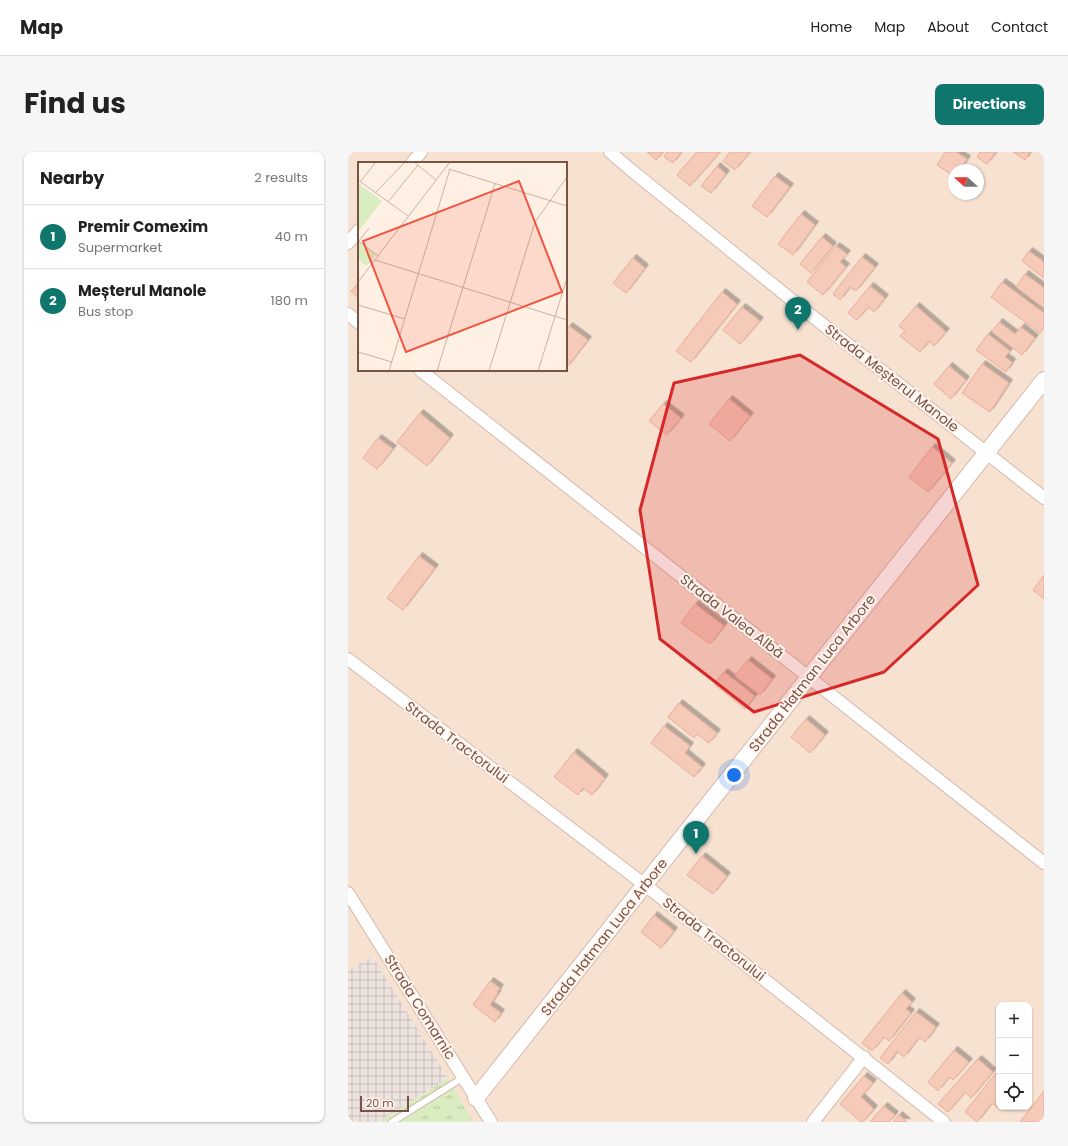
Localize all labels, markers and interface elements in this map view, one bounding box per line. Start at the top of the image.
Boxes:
text: Map [20,14,63,41]
text: Home [810,17,852,37]
text: Map [874,17,905,37]
text: About [927,17,969,37]
text: Contact [991,17,1048,37]
text: Find us [24,84,126,123]
button: Directions [935,84,1044,125]
inset map [358,162,567,371]
north arrow [948,164,984,200]
text: Nearby [40,166,104,190]
text: 2 results [254,168,308,187]
text: Premir Comexim [78,216,208,237]
text: 1 [51,227,55,246]
text: 40 m [275,227,308,246]
text: Supermarket [78,238,162,257]
text: Meșterul Manole [78,280,206,301]
text: 2 [49,291,57,310]
text: 180 m [271,291,308,310]
pin: 2 [785,297,811,330]
text: Bus stop [78,302,133,321]
street label: Strada Meșterul Manole [821,319,964,437]
street label: Strada Valea Albă [676,569,788,663]
street label: Strada Hatman Luca Arbore [744,590,880,756]
street label: Strada Tractorului [401,696,513,788]
your location [724,765,744,785]
pin: 1 [683,821,709,854]
street label: Strada Hatman Luca Arbore [536,854,672,1020]
street label: Strada Tractorului [658,892,770,986]
street label: Strada Comarnic [380,951,460,1063]
map controls [996,1002,1032,1110]
button: + [996,1002,1032,1038]
button: − [996,1038,1032,1074]
button: locate [996,1074,1032,1110]
scale bar [360,1094,409,1113]
text: 20 m [366,1095,394,1111]

